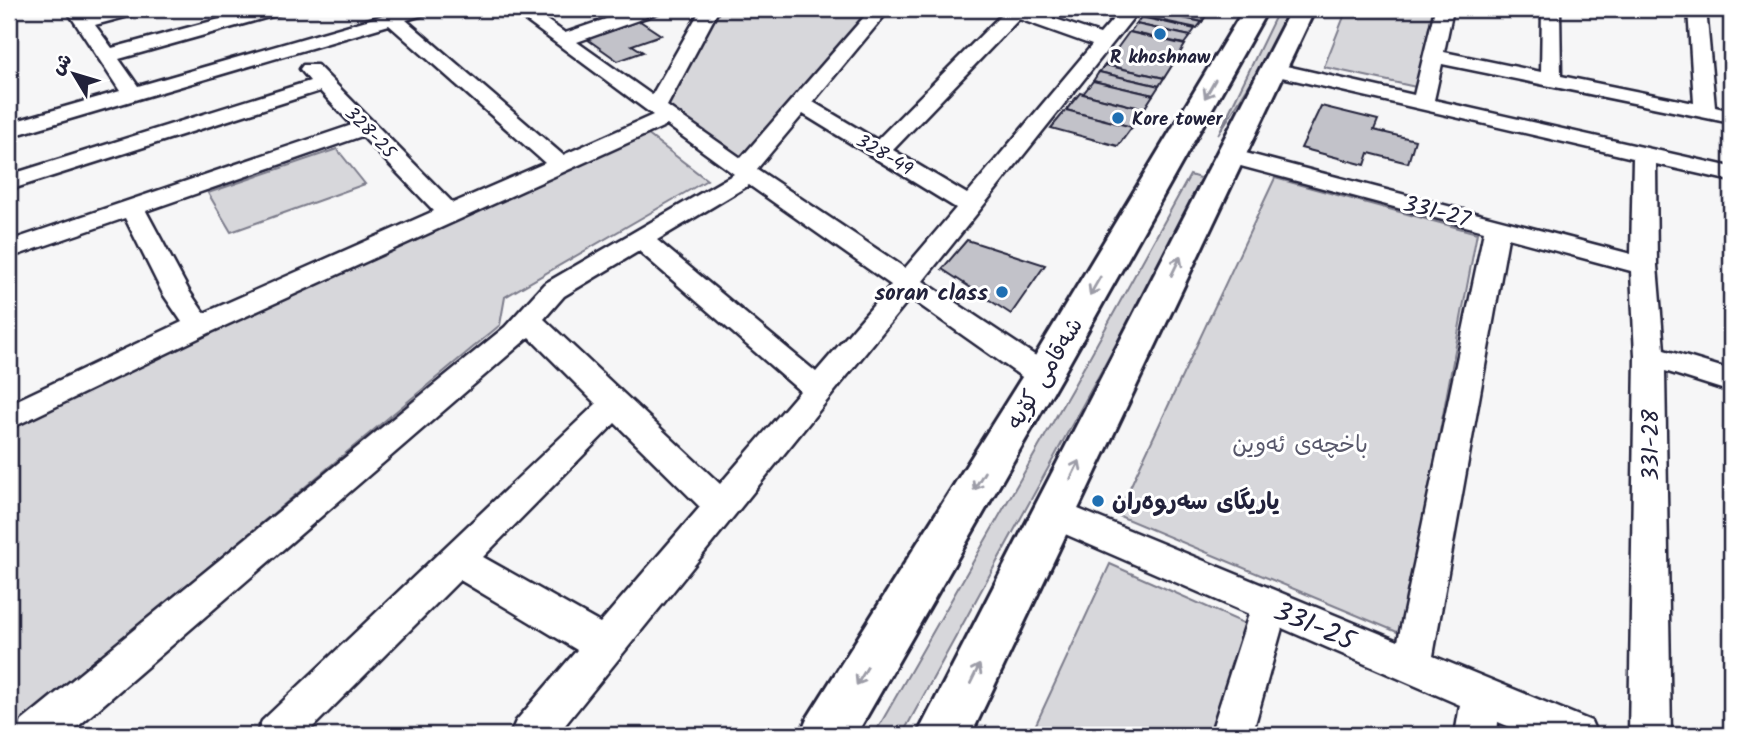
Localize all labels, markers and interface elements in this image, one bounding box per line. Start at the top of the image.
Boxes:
marker: R khoshnaw [1152,26,1168,42]
north arrow [38,38,108,108]
place label: R khoshnaw [1110,43,1211,73]
text: ش [44,47,80,82]
one-way arrow [1202,79,1216,99]
street label: 328-25 [337,100,404,168]
place label: Kore tower [1132,105,1224,135]
marker: Kore tower [1110,110,1126,126]
street label: 328-49 [850,127,918,184]
street label: 331-27 [1399,187,1475,239]
one-way arrow [1169,256,1183,277]
one-way arrow [1088,275,1102,295]
place label: soran class [875,276,988,312]
marker: soran class [994,284,1010,300]
street label: شەقامی کۆیە [998,311,1093,437]
street label: 331-28 [1634,409,1670,481]
park label: باخچەی ئەوین [1232,428,1368,464]
one-way arrow [1069,460,1083,481]
one-way arrow [972,471,986,491]
place label: یاریگای سەروەران [1112,485,1280,521]
marker: یاریگای سەروەران [1090,493,1106,509]
street label: 331-25 [1266,590,1364,665]
one-way arrow [968,664,982,685]
one-way arrow [855,666,869,686]

